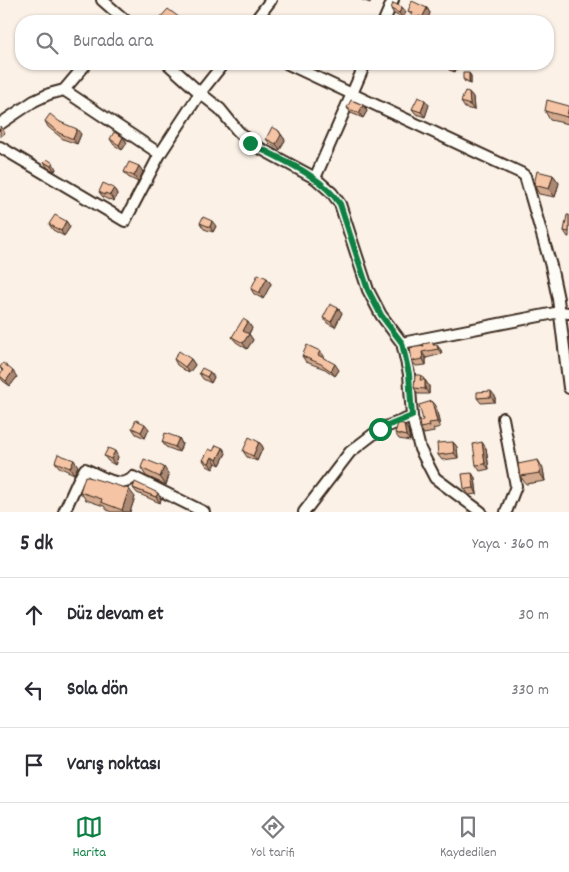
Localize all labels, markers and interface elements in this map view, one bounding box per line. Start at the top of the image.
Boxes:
search box [15,15,554,70]
icon: search [33,29,61,57]
text: Burada ara [73,29,153,56]
route end [239,132,262,155]
route start [369,418,392,441]
text: 5 dk [20,530,53,560]
text: Yaya · 360 m [472,533,549,556]
icon: ahead [20,601,48,629]
text: Düz devam et [67,602,163,629]
text: 30 m [519,604,549,627]
icon: left [20,676,48,704]
text: Sola dön [67,677,128,704]
text: 330 m [511,679,549,702]
icon: arrive [20,751,48,779]
text: Varış noktası [67,752,161,779]
tab: Harita [73,813,106,863]
tab: Yol tarifi [251,813,295,863]
tab: Kaydedilen [440,813,496,863]

